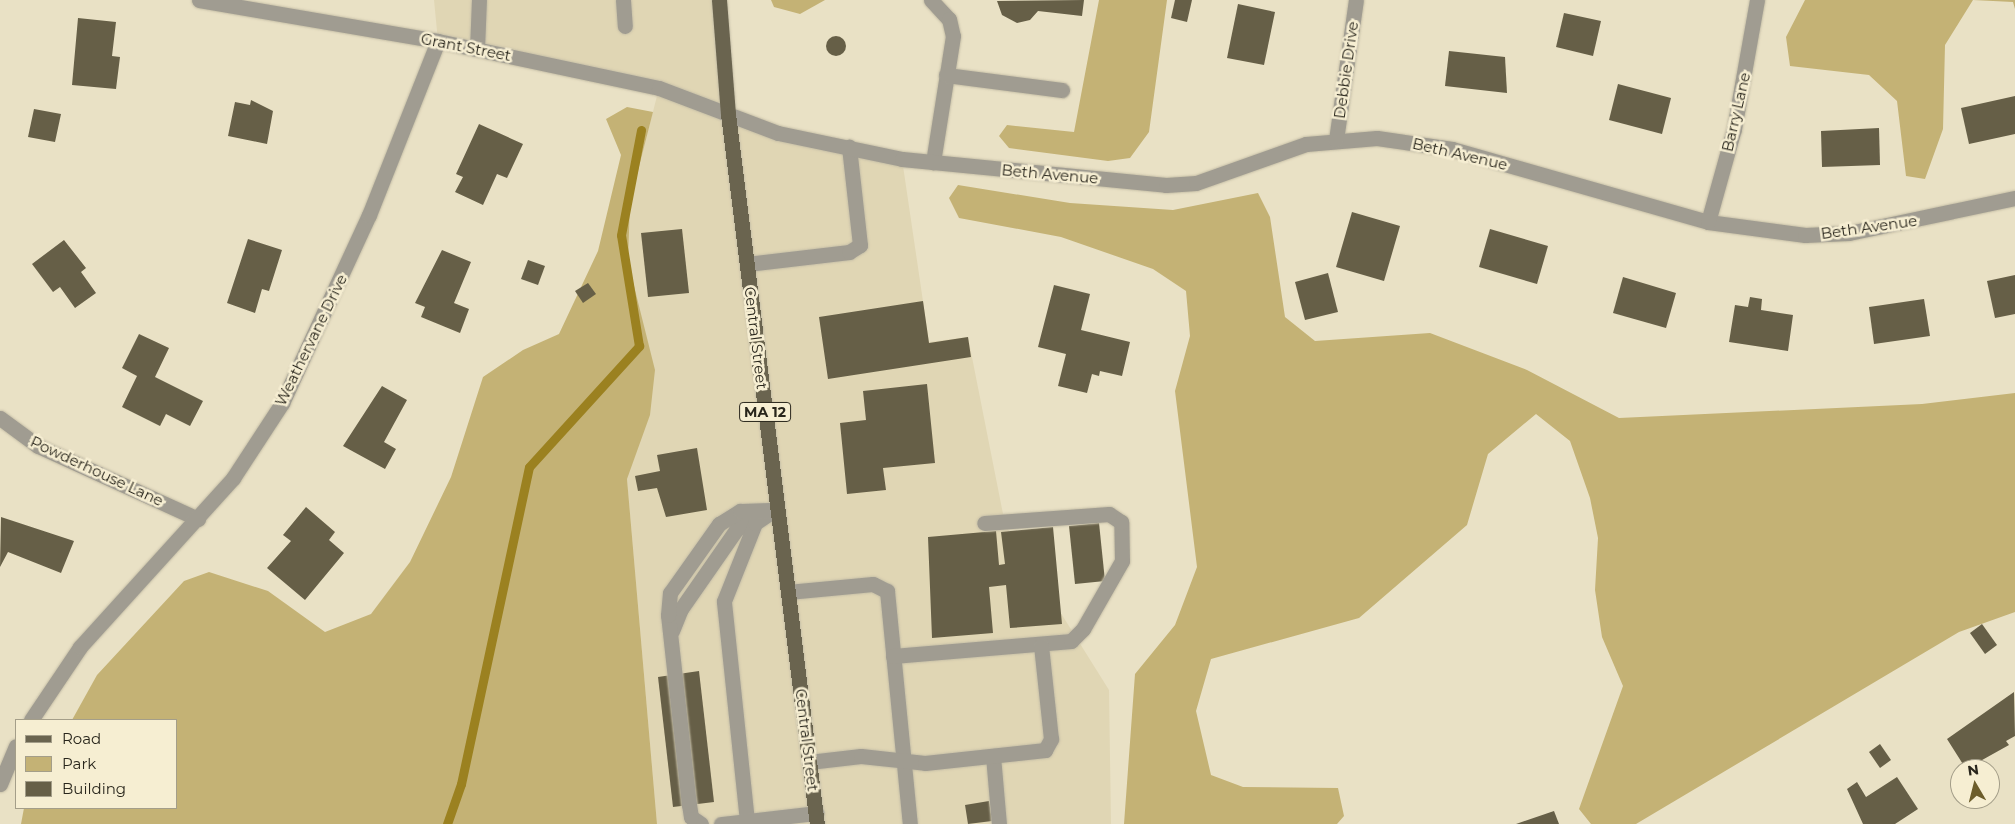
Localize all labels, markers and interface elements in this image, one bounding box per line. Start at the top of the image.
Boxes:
street label: Debbie Drive [1330,20,1362,120]
street label: Grant Street [419,29,513,65]
street label: Barry Lane [1718,71,1754,153]
street label: Beth Avenue [1411,134,1509,174]
street label: Beth Avenue [1001,161,1099,187]
street label: Beth Avenue [1820,211,1918,243]
street label: Weathervane Drive [271,271,351,409]
street label: Central Street [741,286,771,390]
road number: MA 12 [739,401,791,424]
street label: Powderhouse Lane [28,432,166,510]
street label: Central Street [792,688,822,792]
legend [15,719,178,809]
text: Road [62,729,101,748]
text: Park [62,754,96,773]
north arrow [1950,759,2000,809]
text: N [1966,760,1980,780]
text: Building [62,779,126,798]

